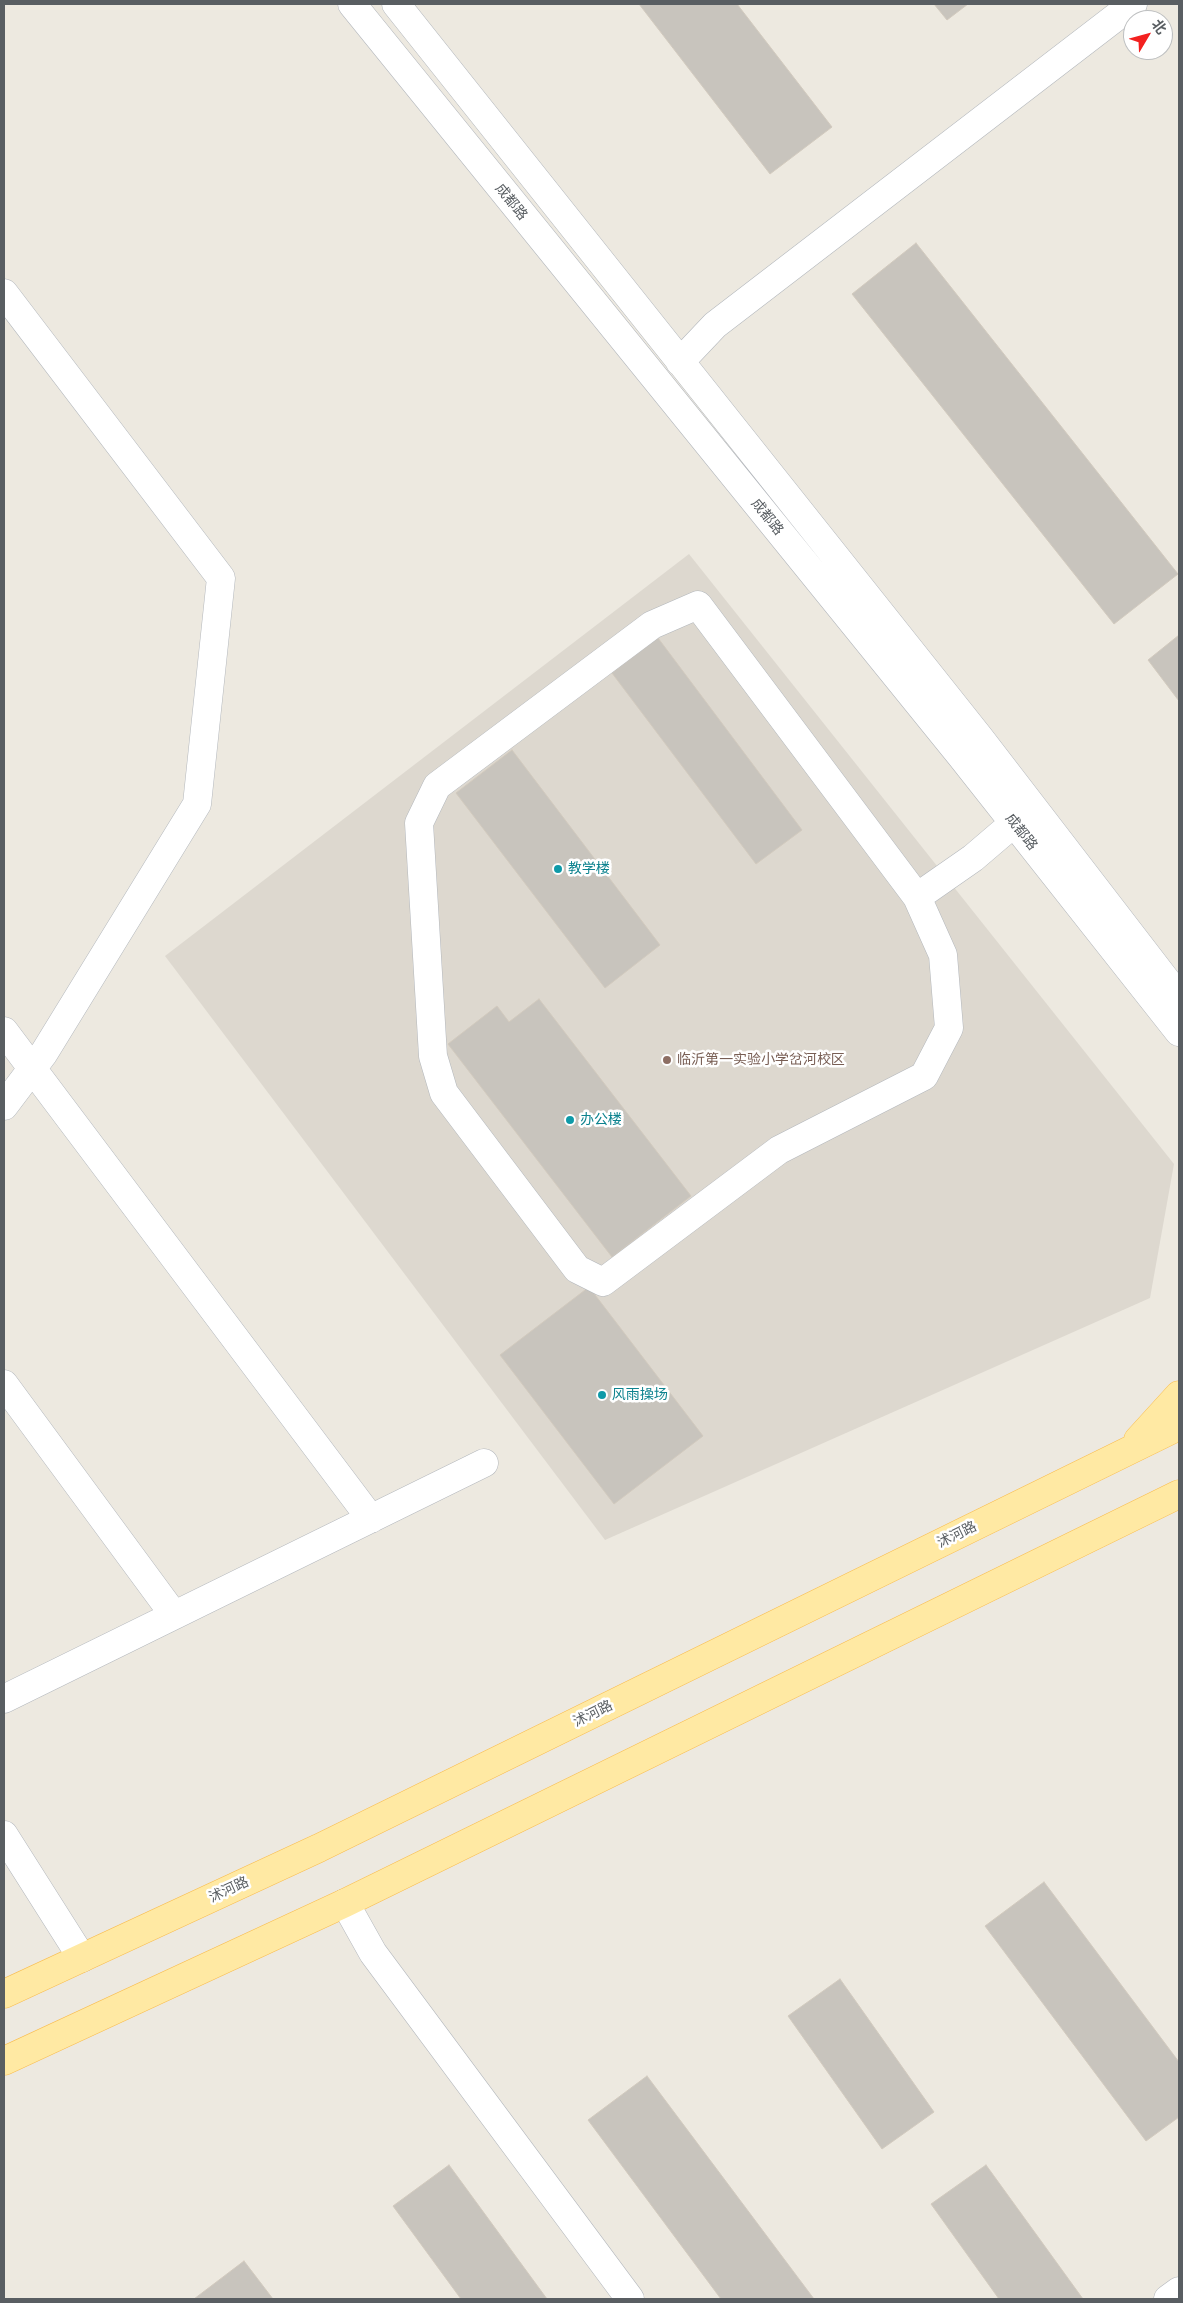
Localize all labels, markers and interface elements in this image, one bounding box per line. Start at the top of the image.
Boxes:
north arrow [1123,10,1173,60]
text: 北 [1148,16,1171,38]
street label: 成都路 [491,180,531,224]
street label: 成都路 [747,495,787,539]
street label: 成都路 [1001,810,1041,854]
place label: 教学楼 [568,861,610,877]
marker: 教学楼 [552,863,564,875]
place label: 临沂第一实验小学岔河校区 [677,1052,845,1068]
marker: 临沂第一实验小学岔河校区 [661,1054,673,1066]
place label: 办公楼 [580,1112,622,1128]
marker: 办公楼 [564,1114,576,1126]
place label: 风雨操场 [612,1387,668,1403]
marker: 风雨操场 [596,1389,608,1401]
street label: 沭河路 [934,1518,980,1552]
street label: 沭河路 [570,1697,616,1731]
street label: 沭河路 [206,1874,252,1906]

